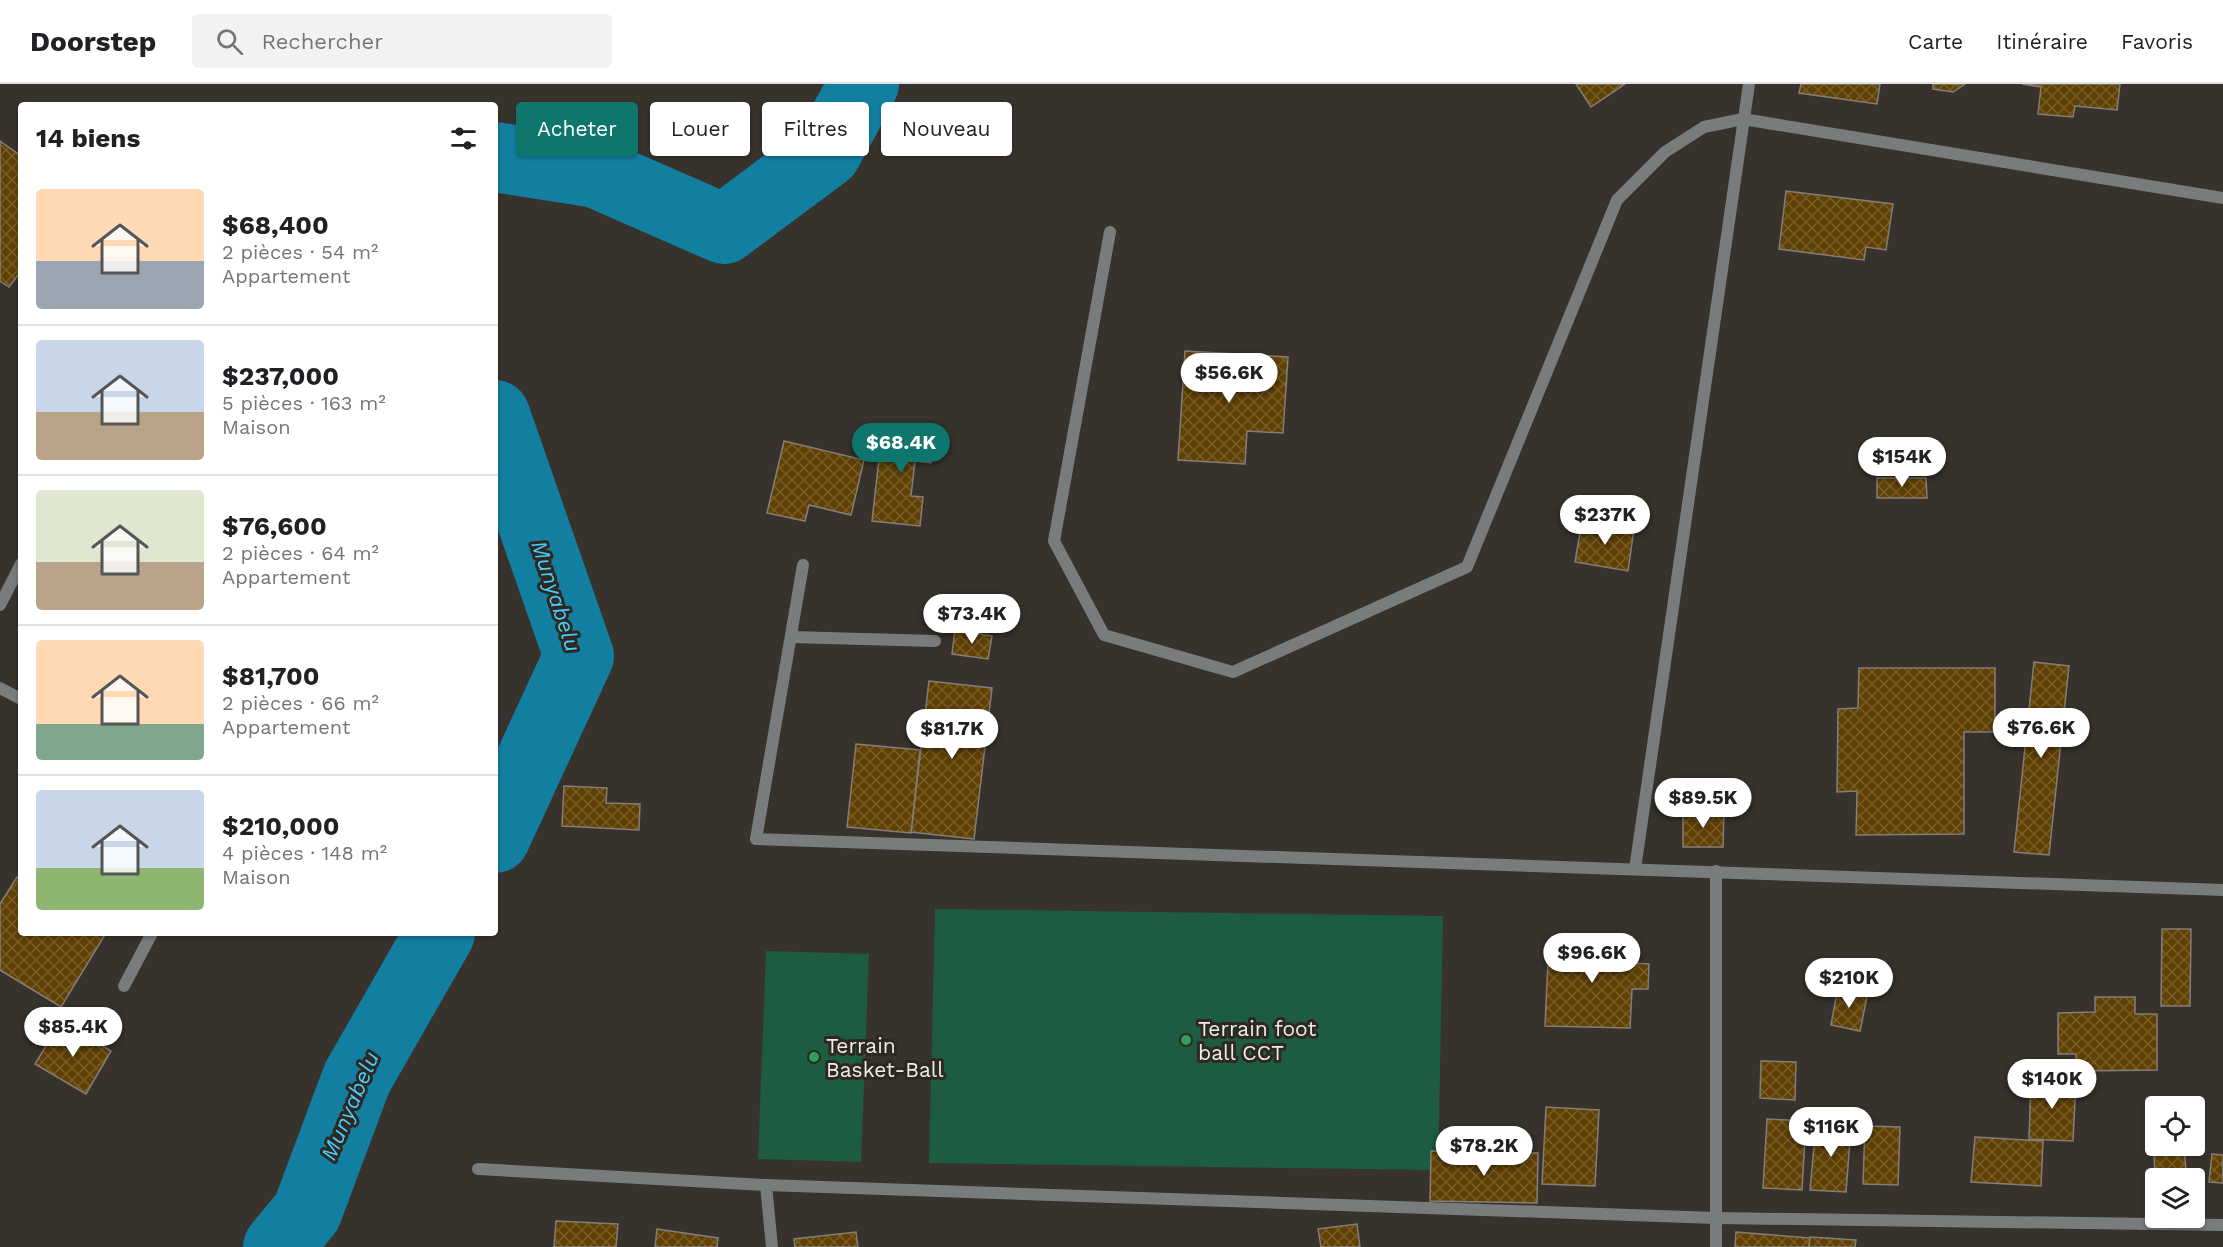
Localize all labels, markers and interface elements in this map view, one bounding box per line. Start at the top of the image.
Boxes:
search box [192,14,612,68]
text: Doorstep [30,25,156,58]
icon: search [213,25,246,58]
text: Rechercher [261,29,383,54]
text: Carte [1908,29,1963,54]
text: Itinéraire [1996,29,2088,54]
text: Favoris [2121,29,2193,54]
chip: Acheter [516,102,638,156]
chip: Louer [650,102,750,156]
chip: Filtres [762,102,869,156]
chip: Nouveau [881,102,1012,156]
icon: filters [447,122,480,155]
text: 14 biens [36,123,140,153]
text: $68,400 [222,210,329,240]
icon: home [84,213,156,285]
text: 2 pièces · 54 m² [222,240,378,264]
text: Appartement [222,264,350,288]
pin: $56.6K [1180,353,1278,404]
text: $56.6K [1195,360,1263,384]
text: $237,000 [222,361,339,391]
icon: home [84,364,156,436]
text: 5 pièces · 163 m² [222,391,386,415]
text: Maison [222,415,291,439]
pin: $68.4K [852,423,950,474]
text: $68.4K [866,430,936,454]
pin: $154K [1860,437,1944,488]
text: $154K [1872,444,1932,468]
pin: $237K [1563,495,1647,546]
text: $237K [1574,502,1636,526]
text: $76,600 [222,511,327,541]
icon: home [84,514,156,586]
water label: Munyabelu [526,537,586,655]
text: 2 pièces · 64 m² [222,541,379,565]
text: Appartement [222,565,350,589]
pin: $73.4K [923,594,1021,645]
text: $73.4K [937,601,1007,625]
text: $81,700 [222,661,319,691]
icon: home [84,664,156,736]
text: 2 pièces · 66 m² [222,691,379,715]
pin: $76.6K [1992,708,2090,759]
pin: $81.7K [903,709,1001,760]
text: Appartement [222,715,350,739]
text: $76.6K [2007,715,2075,739]
text: $81.7K [920,716,984,740]
pin: $89.5K [1654,778,1752,829]
text: $89.5K [1669,785,1737,809]
text: $210,000 [222,811,339,841]
icon: home [84,814,156,886]
text: 4 pièces · 148 m² [222,841,387,865]
text: Maison [222,865,291,889]
pin: $96.6K [1543,933,1641,984]
text: $96.6K [1557,940,1627,964]
pin: $210K [1807,958,1891,1009]
text: $210K [1819,965,1879,989]
pin: $85.4K [24,1007,122,1058]
text: $85.4K [38,1014,108,1038]
place label: Terrain foot ball CCT [1198,1016,1317,1065]
place label: Terrain Basket-Ball [826,1033,944,1082]
marker: Terrain foot ball CCT [1179,1033,1193,1047]
water label: Munyabelu [316,1048,384,1164]
marker: Terrain Basket-Ball [807,1050,821,1064]
pin: $140K [2010,1059,2094,1110]
text: $140K [2021,1066,2083,1090]
map controls [2145,1096,2205,1228]
button: locate [2145,1096,2205,1156]
pin: $116K [1789,1107,1873,1158]
text: $116K [1803,1114,1859,1138]
pin: $78.2K [1435,1126,1533,1177]
text: $78.2K [1450,1133,1518,1157]
button: layers [2145,1168,2205,1228]

